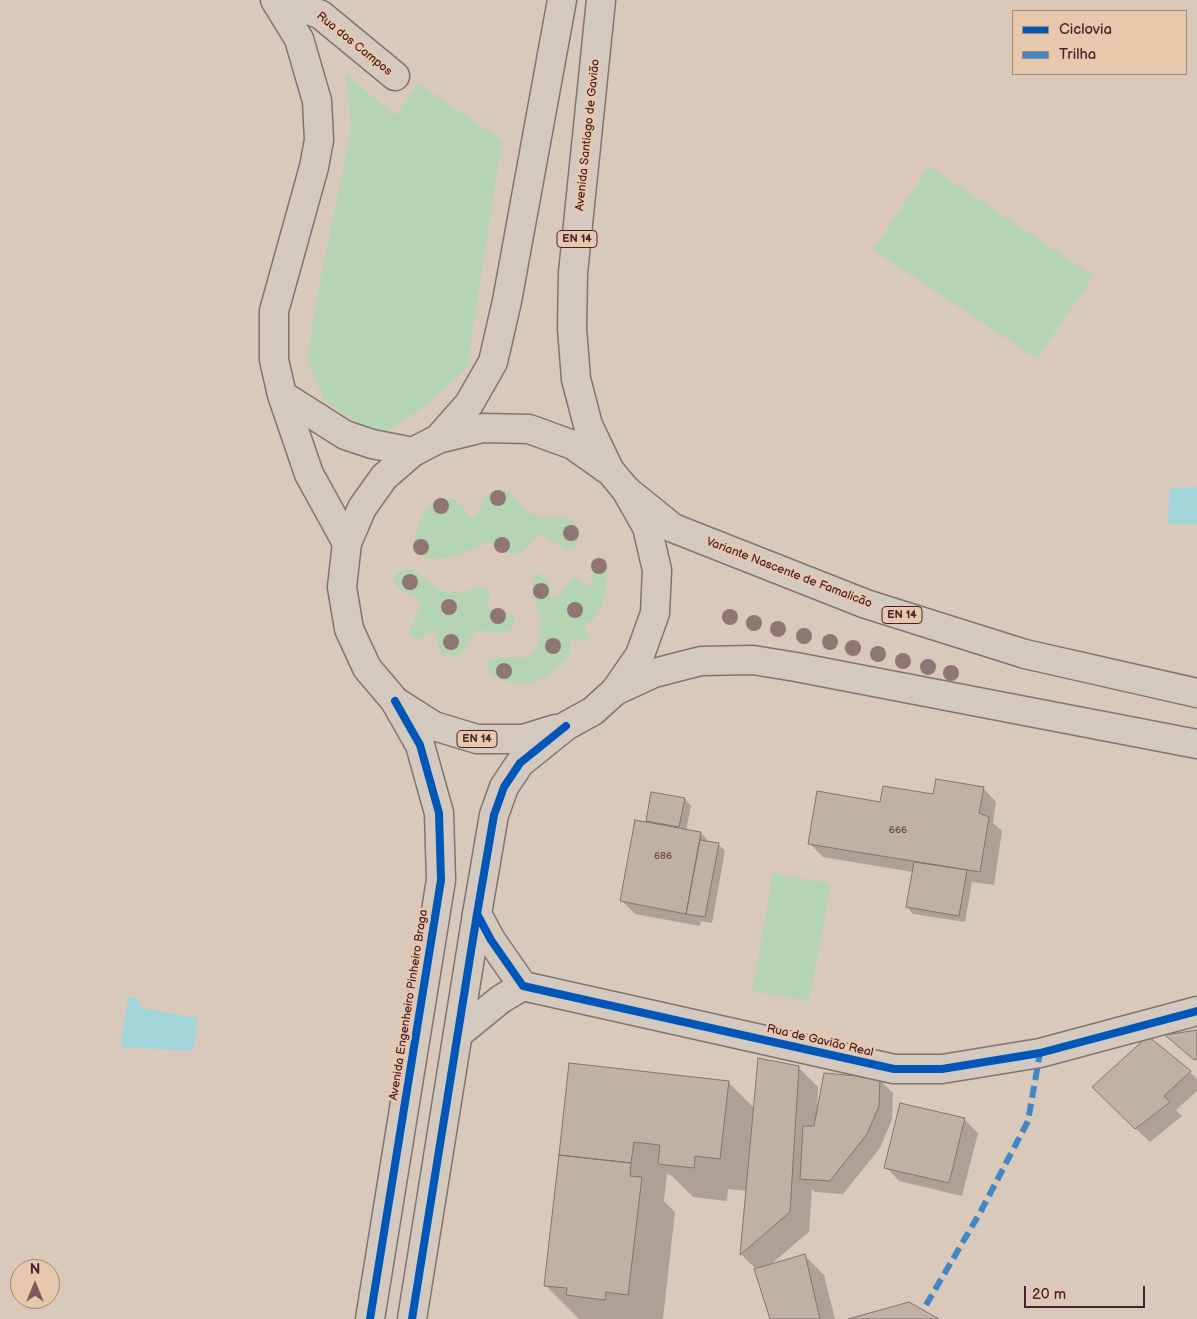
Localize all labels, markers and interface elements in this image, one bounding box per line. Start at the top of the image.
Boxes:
street label: Rua dos Campos [313,9,395,79]
legend [1012,10,1187,75]
text: Ciclovia [1059,20,1112,39]
text: Trilha [1059,45,1096,64]
street label: Avenida Santiago de Gavião [573,58,603,212]
road number: EN 14 [557,230,597,248]
street label: Variante Nascente de Famalicão [704,535,874,611]
road number: EN 14 [882,606,922,624]
road number: EN 14 [457,731,497,748]
house number: 666 [889,824,907,836]
house number: 686 [654,850,672,862]
street label: Avenida Engenheiro Pinheiro Braga [387,908,431,1102]
street label: Rua de Gavião Real [765,1022,875,1060]
north arrow [10,1259,60,1309]
text: N [30,1261,40,1278]
scale bar [1027,1276,1148,1308]
text: 20 m [1032,1285,1066,1304]

